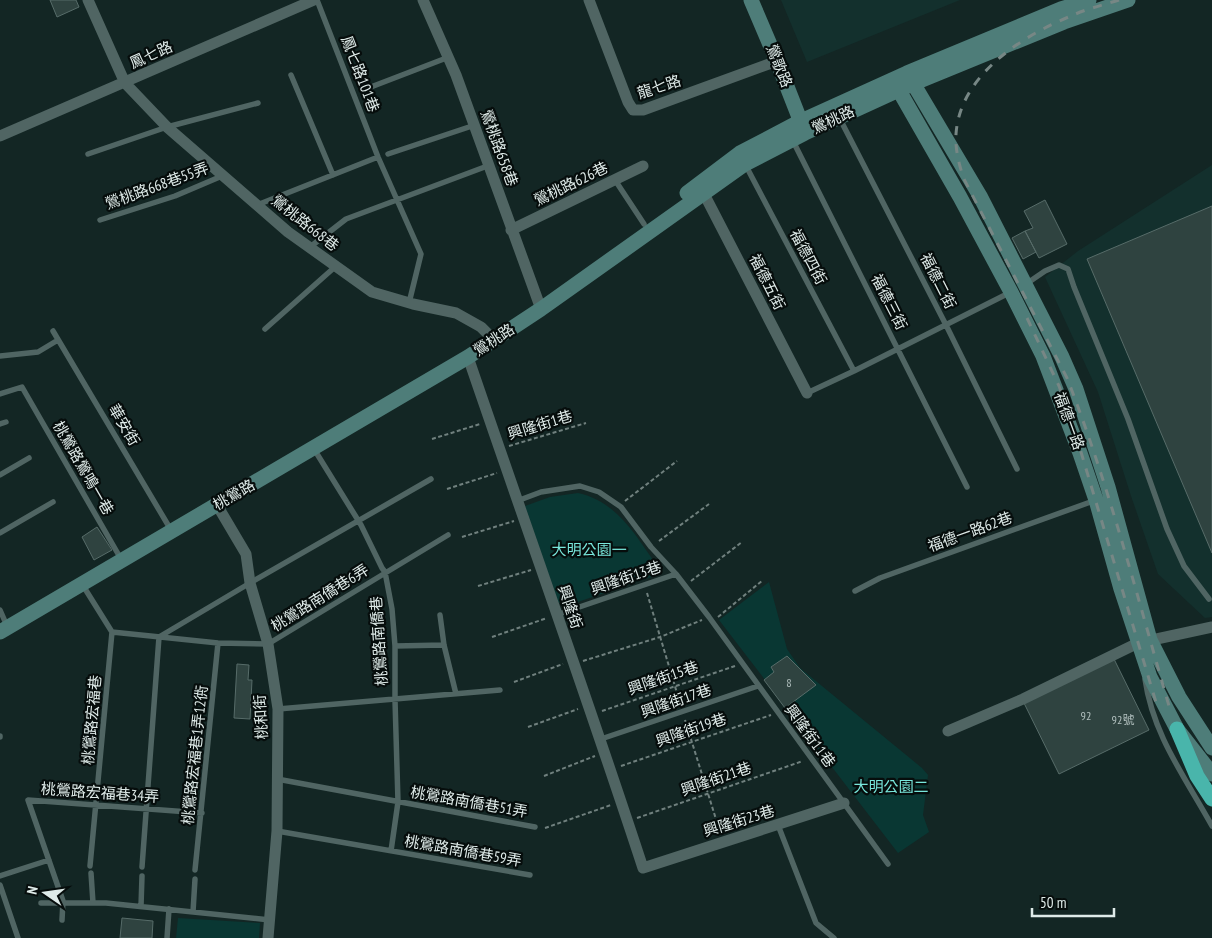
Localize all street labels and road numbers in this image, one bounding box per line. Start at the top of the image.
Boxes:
street label: 鳳七路101巷 [337,33,384,115]
street label: 鳳七路 [126,37,175,72]
street label: 鶯歌路 [762,41,797,90]
street label: 龍七路 [635,71,683,103]
street label: 鶯桃路 [808,101,857,138]
street label: 鶯桃路658巷 [477,107,522,189]
street label: 鶯桃路626巷 [531,157,611,210]
street label: 鶯桃路668巷55弄 [102,158,211,213]
street label: 鶯桃路668巷 [268,190,343,255]
street label: 福德四街 [786,226,831,288]
street label: 福德二街 [916,250,961,312]
street label: 福德五街 [745,251,790,313]
street label: 福德三街 [867,271,912,333]
street label: 鶯桃路 [470,319,518,360]
street label: 福德一路 [1050,389,1089,452]
street label: 華安街 [105,401,144,449]
street label: 興隆街1巷 [505,406,575,443]
street label: 桃鶯路鶯鳴一巷 [49,418,118,518]
street label: 桃鶯路 [210,475,258,514]
street label: 福德一路62巷 [925,507,1015,556]
street label: 興隆街13巷 [588,557,664,598]
street label: 桃鶯路南僑巷6弄 [267,560,372,635]
street label: 興隆街 [554,582,587,631]
street label: 桃鶯路南僑巷 [366,595,391,687]
street label: 興隆街15巷 [625,657,701,698]
street label: 桃鶯路宏福巷 [78,674,105,766]
street label: 興隆街17巷 [638,680,714,721]
street label: 桃鶯路宏福巷1弄12衖 [178,684,211,826]
street label: 桃和街 [250,694,271,740]
street label: 興隆街11巷 [781,700,840,771]
street label: 興隆街19巷 [653,709,729,750]
street label: 興隆街21巷 [678,758,754,799]
street label: 桃鶯路宏福巷34弄 [40,779,160,806]
street label: 桃鶯路南僑巷51弄 [409,782,529,821]
street label: 興隆街23巷 [701,801,777,840]
street label: 桃鶯路南僑巷59弄 [403,831,523,870]

